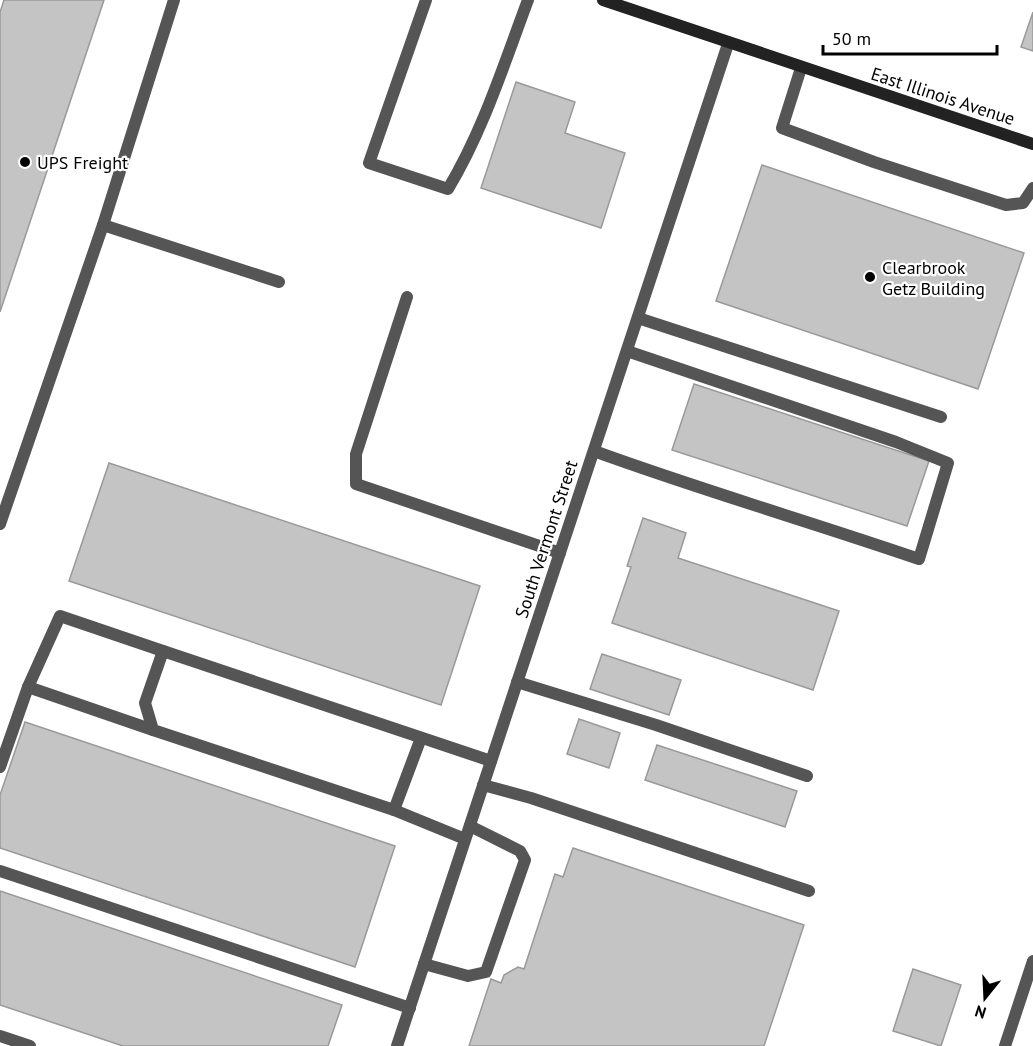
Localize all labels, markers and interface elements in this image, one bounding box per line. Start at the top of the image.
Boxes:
scale bar [823,18,997,56]
text: 50 m [832,27,871,50]
street label: East Illinois Avenue [868,62,1018,130]
place label: UPS Freight [37,151,128,174]
marker: UPS Freight [18,155,32,169]
place label: Clearbrook Getz Building [882,256,985,300]
marker: Clearbrook Getz Building [863,270,877,284]
street label: South Vermont Street [510,457,582,621]
north arrow [955,968,1015,1028]
text: N [972,1001,988,1023]

